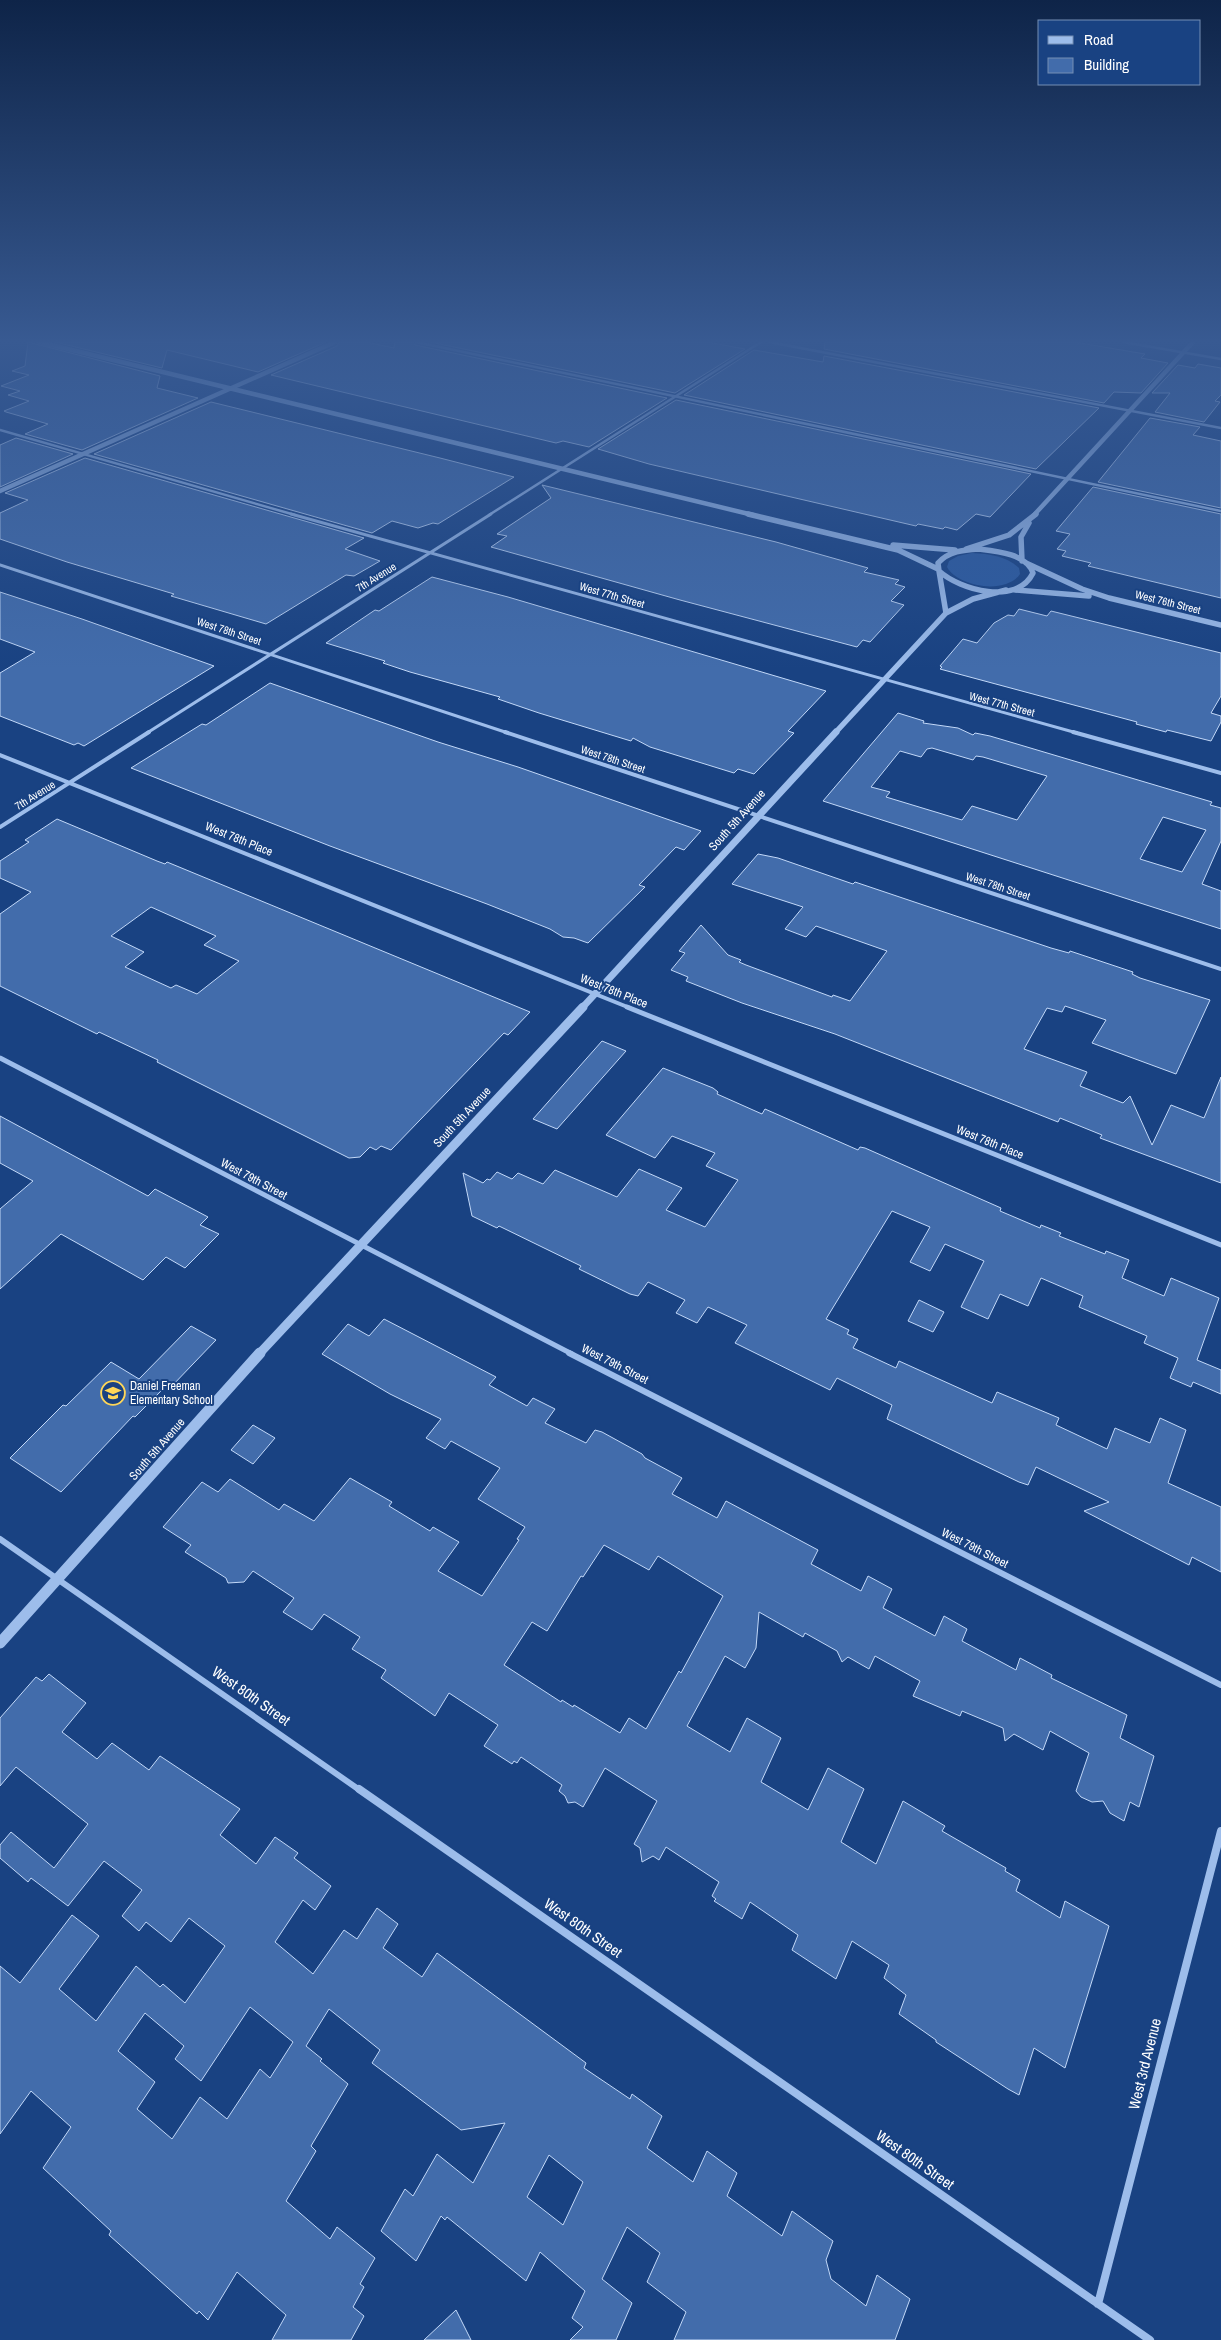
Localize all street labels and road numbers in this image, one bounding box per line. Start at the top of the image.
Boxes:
street label: 7th Avenue [353,559,399,595]
street label: West 77th Street [578,579,647,611]
street label: West 76th Street [1134,587,1203,617]
street label: West 78th Street [195,614,264,648]
street label: West 77th Street [968,689,1037,720]
street label: West 78th Street [579,742,648,776]
street label: 7th Avenue [12,777,58,813]
street label: South 5th Avenue [705,786,769,854]
street label: West 78th Place [203,818,275,860]
street label: West 78th Street [964,869,1033,903]
street label: West 78th Place [578,970,650,1012]
street label: South 5th Avenue [430,1083,494,1151]
street label: West 78th Place [954,1121,1026,1163]
street label: West 79th Street [218,1155,290,1203]
street label: West 79th Street [579,1340,651,1388]
street label: South 5th Avenue [126,1414,188,1484]
street label: West 79th Street [939,1524,1011,1572]
street label: West 80th Street [208,1661,295,1731]
street label: West 80th Street [540,1893,627,1963]
street label: West 3rd Avenue [1123,2016,1166,2112]
street label: West 80th Street [872,2125,959,2195]

